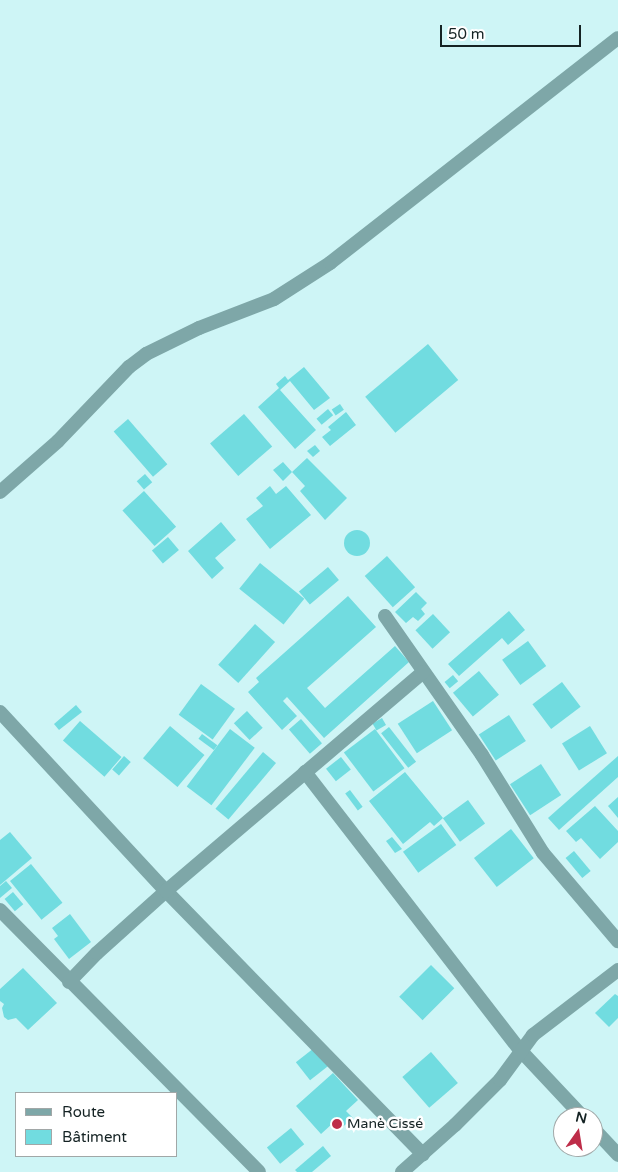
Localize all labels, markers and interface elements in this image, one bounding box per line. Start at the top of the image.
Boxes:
scale bar [443,15,584,47]
text: 50 m [448,25,485,43]
legend [15,1092,178,1157]
text: Route [62,1103,105,1121]
north arrow [553,1107,603,1157]
text: N [574,1108,589,1127]
place label: Manè Cissé [347,1116,423,1132]
marker: Manè Cissé [331,1118,343,1130]
text: Bâtiment [62,1128,127,1146]

